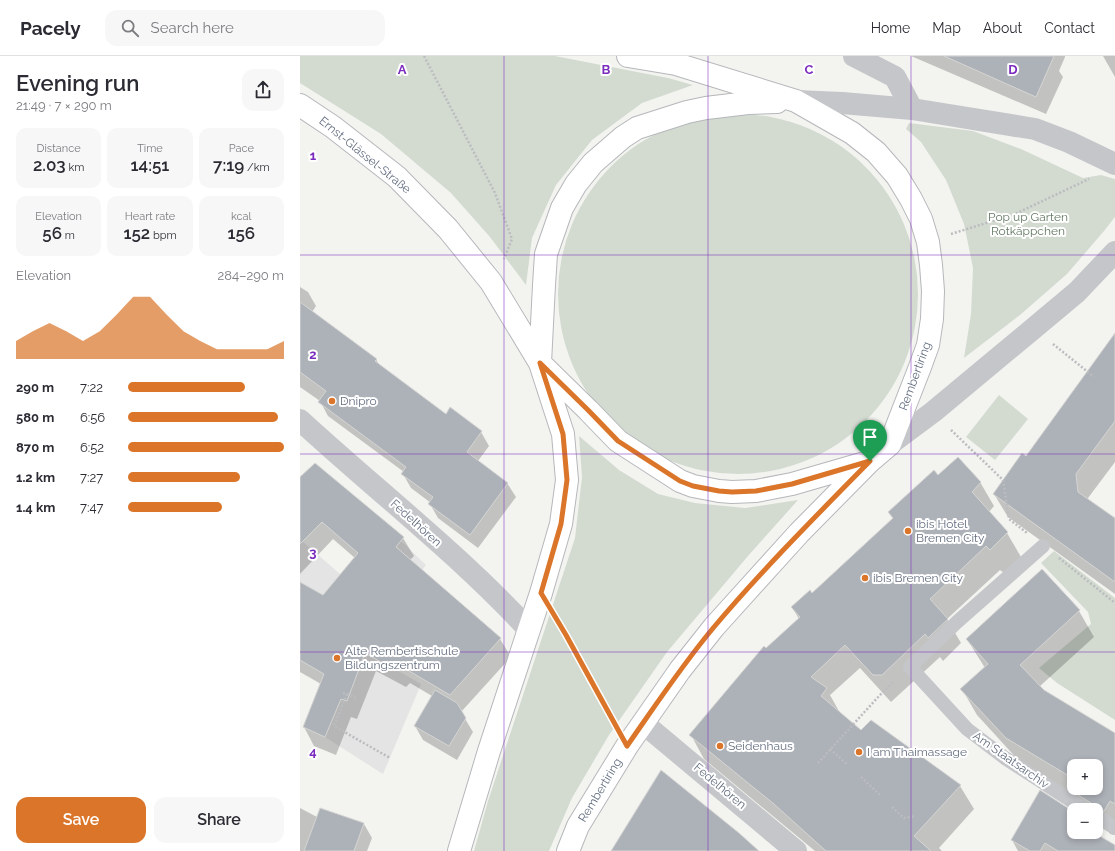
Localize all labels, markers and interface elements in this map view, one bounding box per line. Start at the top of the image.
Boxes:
search box [105,10,385,46]
text: Pacely [20,17,81,39]
icon: search [119,17,141,39]
text: Search here [151,19,234,37]
text: Home [871,20,910,36]
text: Map [932,20,961,36]
text: About [983,20,1022,36]
text: Contact [1044,20,1095,36]
text: A [398,62,407,77]
text: B [602,62,611,77]
text: C [805,62,814,77]
text: D [1008,62,1018,77]
button: share [242,69,284,111]
text: Evening run [16,70,139,96]
text: 21:49 · 7 × 290 m [16,98,112,113]
street label: Ernst-Glässel-Straße [316,114,414,196]
text: Distance [37,142,81,155]
text: Time [137,142,163,155]
text: Pace [229,142,254,155]
text: 1 [310,148,317,163]
text: 2.03 [33,155,66,175]
text: 14:51 [131,155,169,175]
text: 7:19 [213,155,244,175]
text: km [66,161,84,174]
text: /km [244,161,270,174]
text: Elevation [35,210,82,223]
text: Heart rate [125,210,175,223]
text: kcal [231,210,252,223]
park label: Pop up Garten Rotkäppchen [988,210,1068,238]
text: 56 [42,223,62,243]
text: 152 [123,223,150,243]
text: 156 [227,223,255,243]
text: m [62,229,75,242]
text: bpm [150,229,177,242]
text: Elevation [16,268,71,283]
text: 284–290 m [217,268,284,283]
street label: Rembertiring [896,340,934,412]
text: 2 [309,347,317,362]
text: 290 m [16,380,54,395]
text: 7:22 [80,380,103,395]
place label: Dnipro [340,394,377,408]
marker: Dnipro [327,396,337,406]
text: 580 m [16,410,54,425]
text: 6:56 [80,410,105,425]
pin [853,420,887,461]
icon: arrive [859,426,881,448]
text: 870 m [16,440,54,455]
text: 6:52 [80,440,104,455]
text: 1.2 km [16,470,55,485]
text: 7:27 [80,470,103,485]
street label: Fedelhören [388,496,444,550]
text: 1.4 km [16,500,55,515]
text: 7:47 [80,500,103,515]
place label: ibis Hotel Bremen City [916,517,985,545]
marker: ibis Hotel Bremen City [903,526,913,536]
text: 3 [309,545,317,560]
place label: ibis Bremen City [873,571,964,585]
marker: ibis Bremen City [860,573,870,583]
place label: Alte Rembertischule Bildungszentrum [345,644,458,672]
marker: Alte Rembertischule Bildungszentrum [332,653,342,663]
street label: Am Staatsarchiv [970,729,1052,792]
place label: Seidenhaus [728,739,793,753]
marker: Seidenhaus [715,741,725,751]
text: 4 [309,744,317,759]
place label: I am Thaimassage [867,745,967,759]
marker: I am Thaimassage [854,747,864,757]
street label: Rembertiring [575,755,625,825]
map controls [1067,759,1103,839]
button: + [1067,759,1103,795]
street label: Fedelhören [691,760,749,812]
button: Save [16,797,146,843]
button: Share [154,797,284,843]
button: − [1067,803,1103,839]

